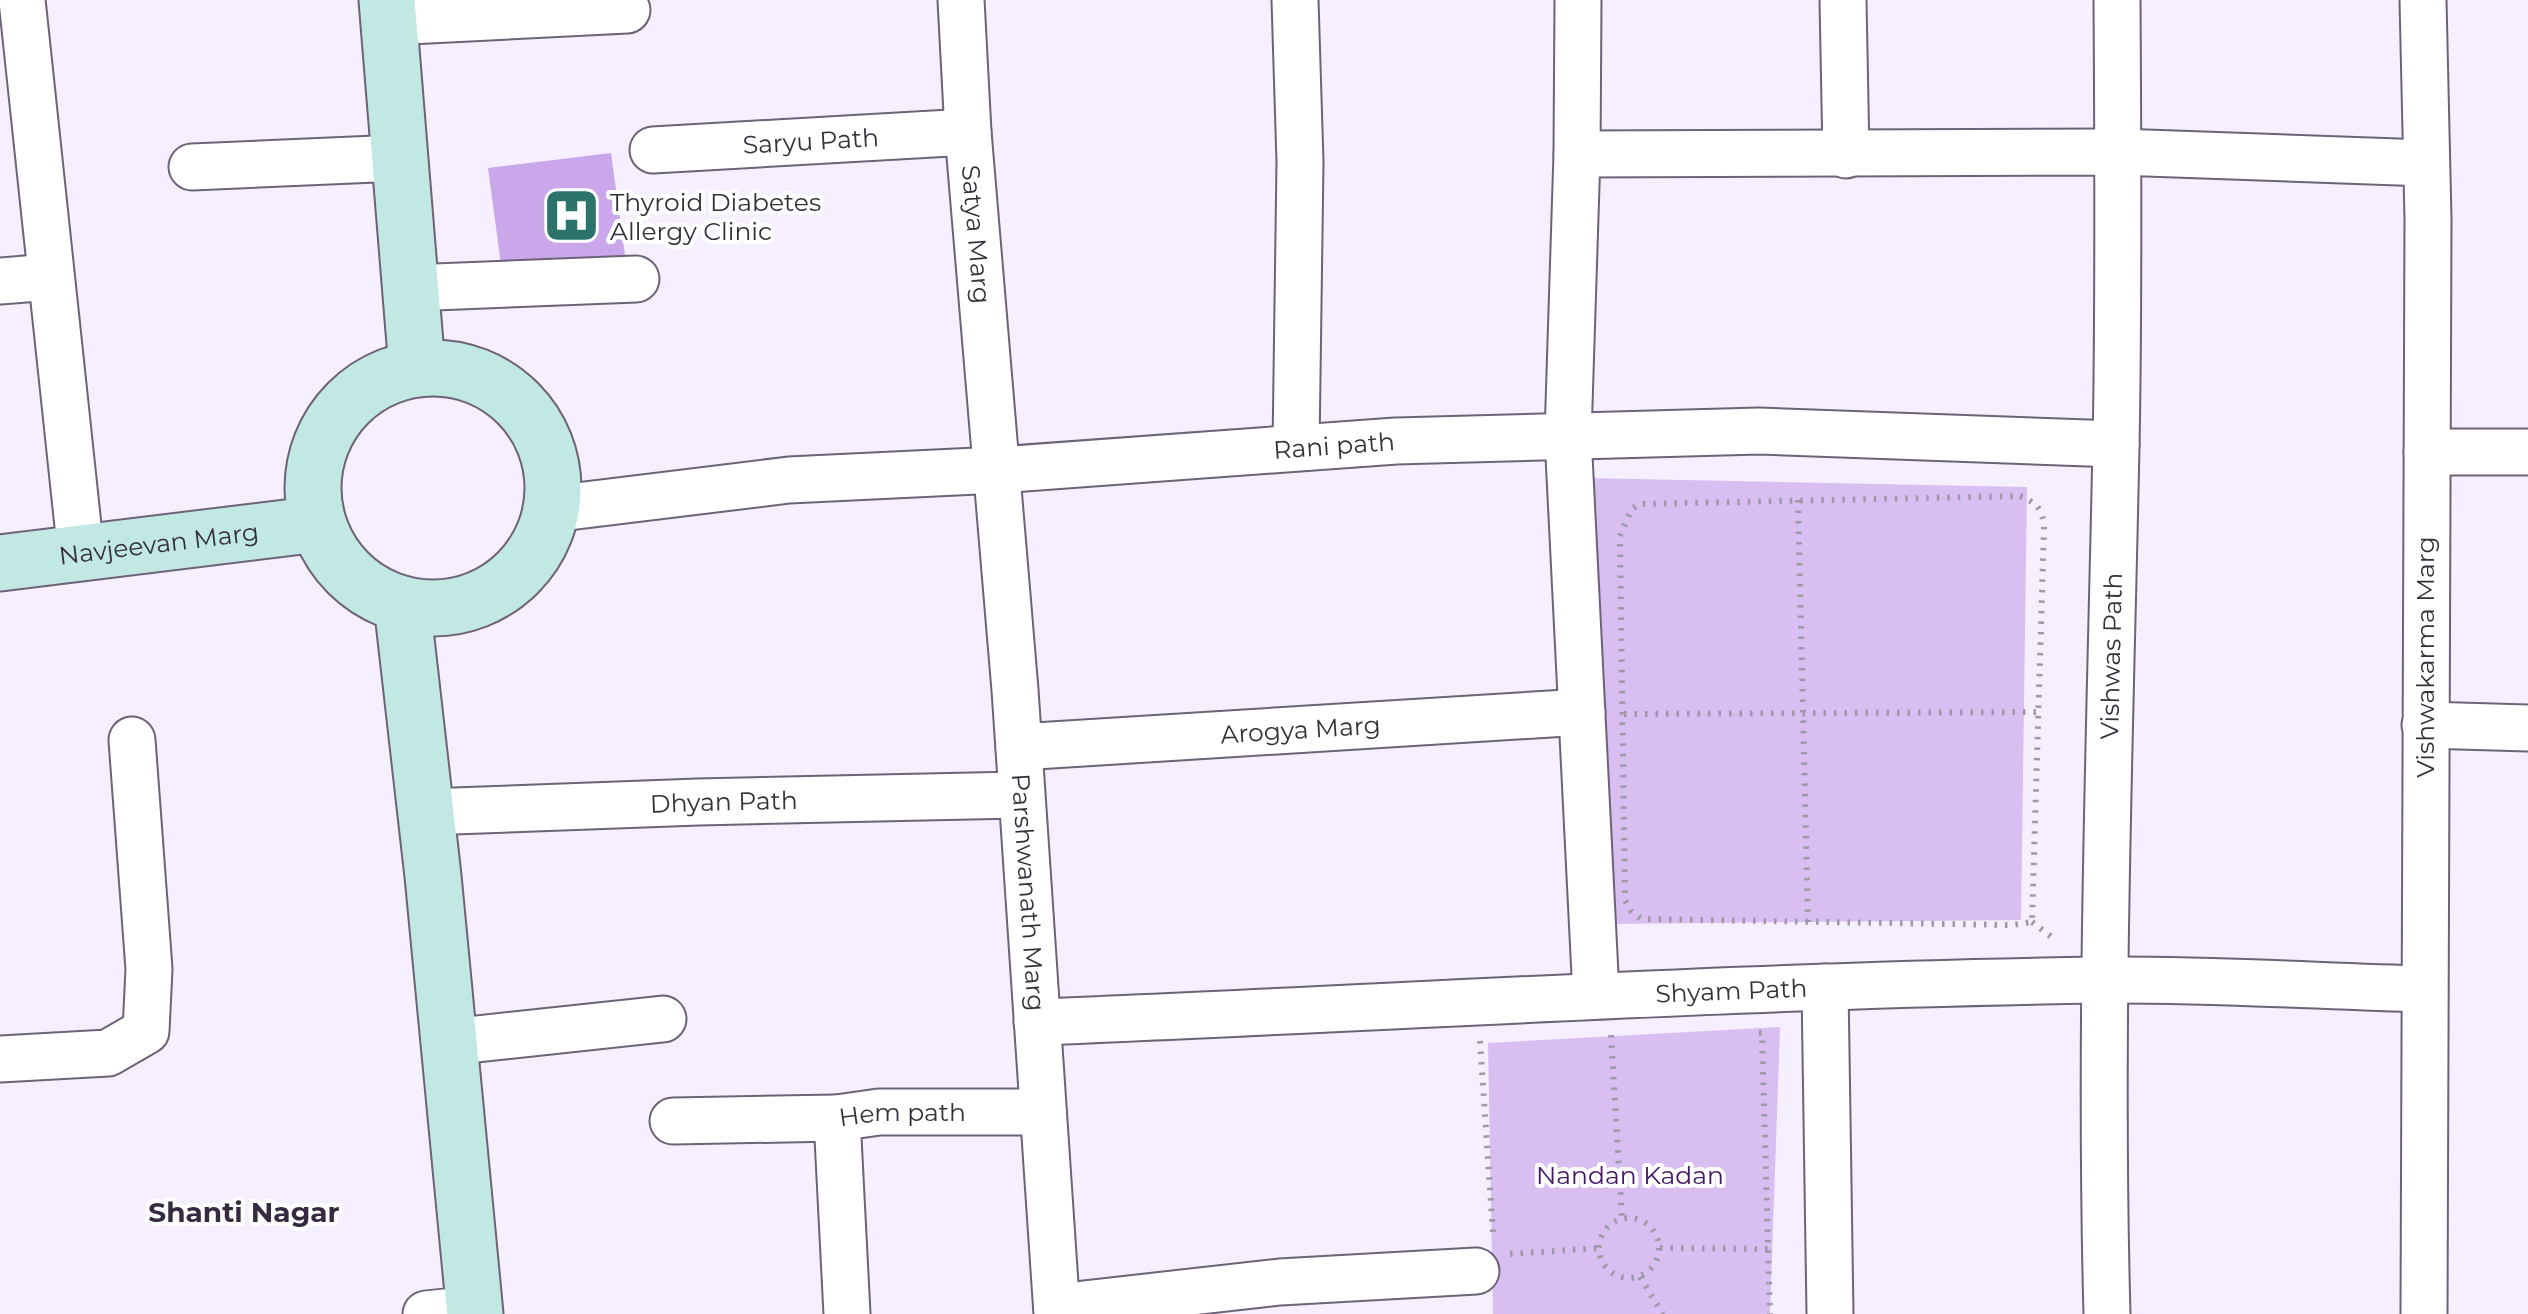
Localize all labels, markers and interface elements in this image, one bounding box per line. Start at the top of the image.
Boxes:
street label: Saryu Path [742,122,880,160]
street label: Satya Marg [956,164,997,305]
hospital icon: Thyroid Diabetes Allergy Clinic [541,186,601,246]
place label: Thyroid Diabetes Allergy Clinic [610,187,821,246]
street label: Rani path [1272,426,1396,465]
street label: Navjeevan Marg [57,516,261,571]
street label: Vishwakarma Marg [2410,536,2440,778]
street label: Vishwas Path [2094,572,2128,740]
street label: Arogya Marg [1220,710,1381,749]
street label: Parshwanath Marg [1006,773,1052,1012]
street label: Dhyan Path [649,785,798,819]
street label: Shyam Path [1655,973,1808,1009]
street label: Hem path [837,1097,966,1133]
park label: Nandan Kadan [1536,1160,1724,1190]
district label: Shanti Nagar [148,1195,340,1229]

